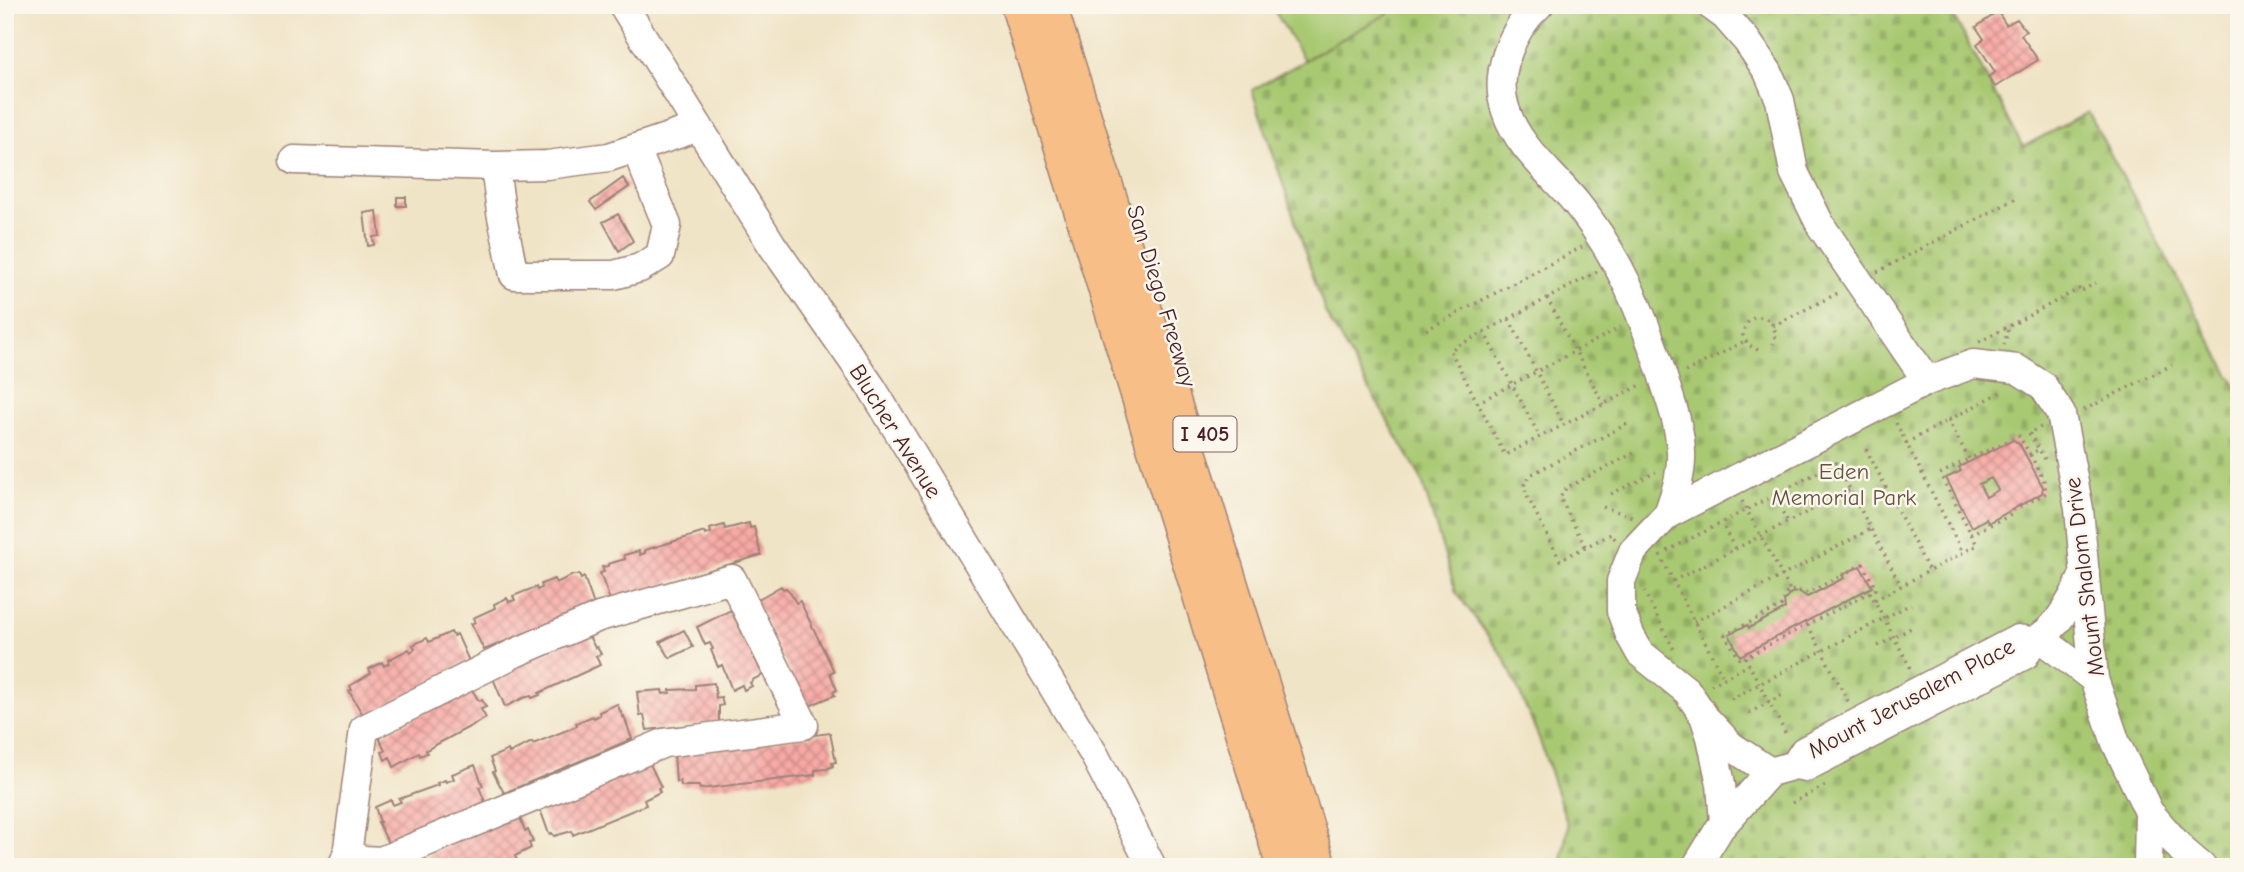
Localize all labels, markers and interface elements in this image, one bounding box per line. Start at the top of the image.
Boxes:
street label: San Diego Freeway [1121,202,1202,391]
street label: Blucher Avenue [844,359,948,503]
road number: I 405 [1174,416,1236,452]
park label: Eden Memorial Park [1772,458,1916,511]
street label: Mount Shalom Drive [2059,476,2110,678]
street label: Mount Jerusalem Place [1803,633,2019,764]

